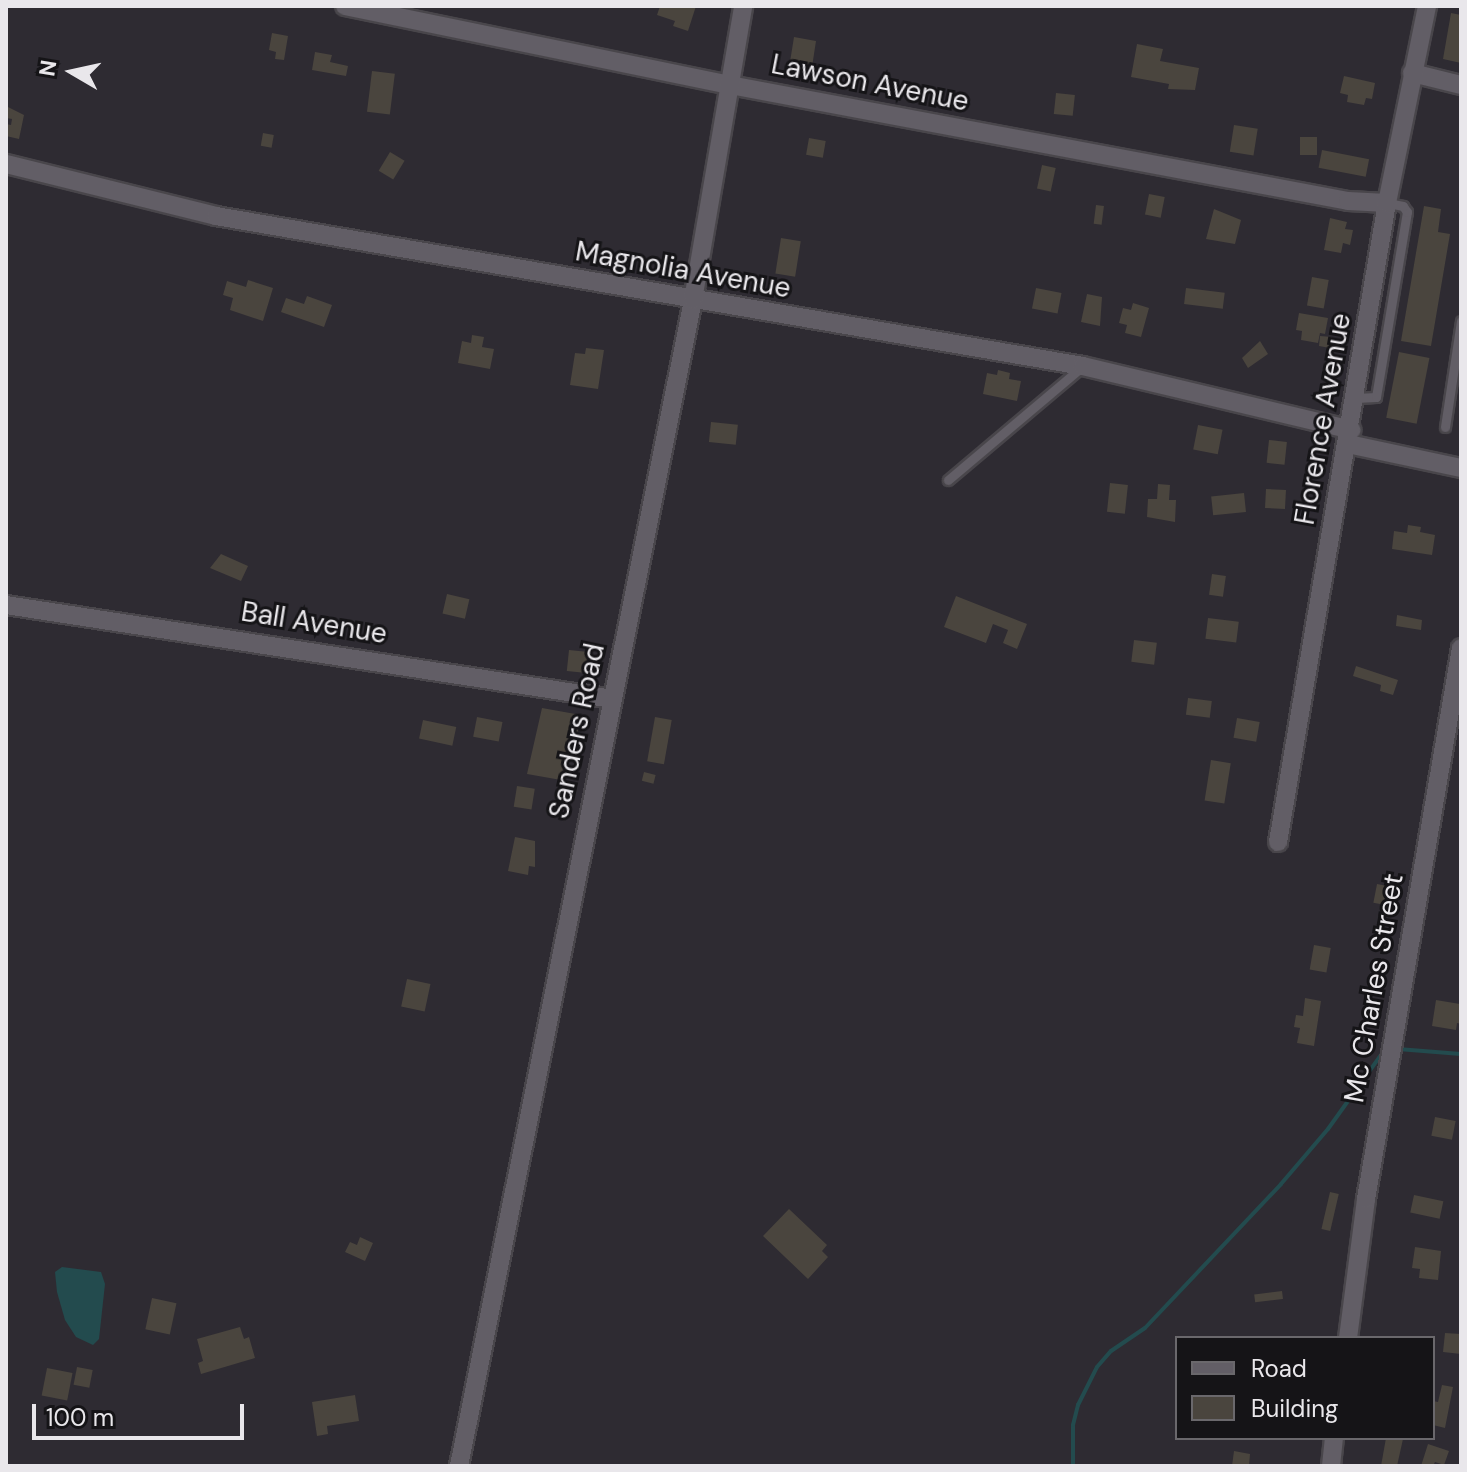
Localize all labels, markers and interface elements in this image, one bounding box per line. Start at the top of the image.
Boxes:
north arrow [32,32,112,112]
street label: Lawson Avenue [768,47,972,119]
text: N [32,58,63,78]
street label: Magnolia Avenue [573,235,793,305]
street label: Florence Avenue [1288,311,1358,527]
street label: Ball Avenue [239,595,389,651]
street label: Sanders Road [542,640,612,822]
street label: Mc Charles Street [1337,871,1411,1105]
legend [1175,1336,1435,1440]
text: Road [1251,1353,1307,1384]
scale bar [36,1388,248,1438]
text: Building [1251,1393,1338,1424]
text: 100 m [46,1402,114,1433]

